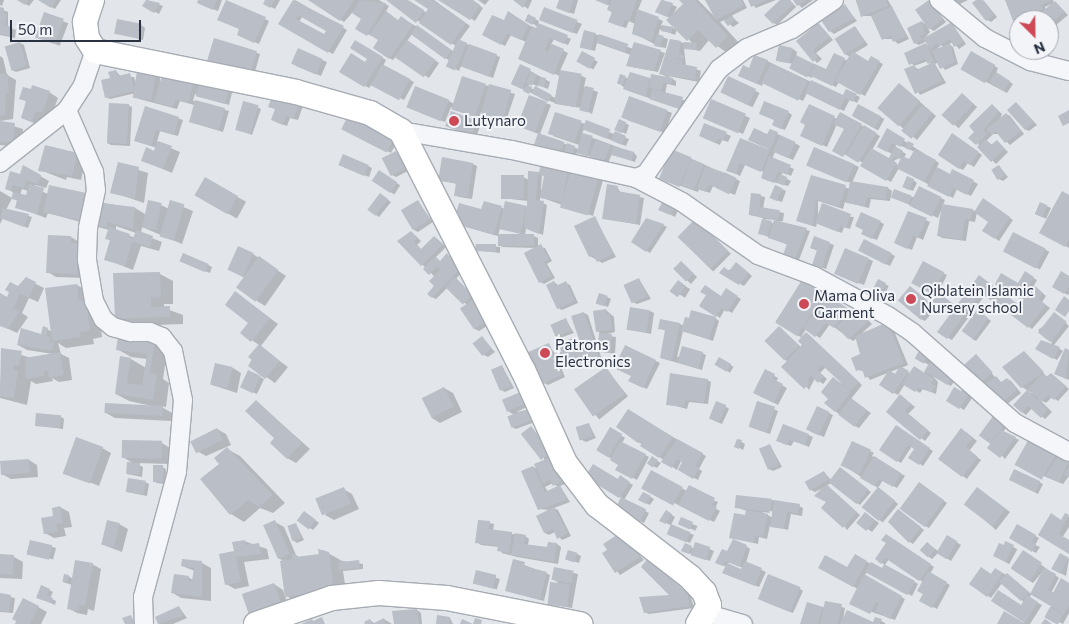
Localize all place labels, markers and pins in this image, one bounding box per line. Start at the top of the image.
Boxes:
place label: Lutynaro [464,112,526,130]
marker: Lutynaro [448,115,460,127]
place label: Qiblatein Islamic Nursery school [921,281,1034,316]
place label: Mama Oliva Garment [814,286,895,321]
marker: Qiblatein Islamic Nursery school [905,293,917,305]
marker: Mama Oliva Garment [798,298,810,310]
place label: Patrons Electronics [555,335,631,370]
marker: Patrons Electronics [539,347,551,359]

